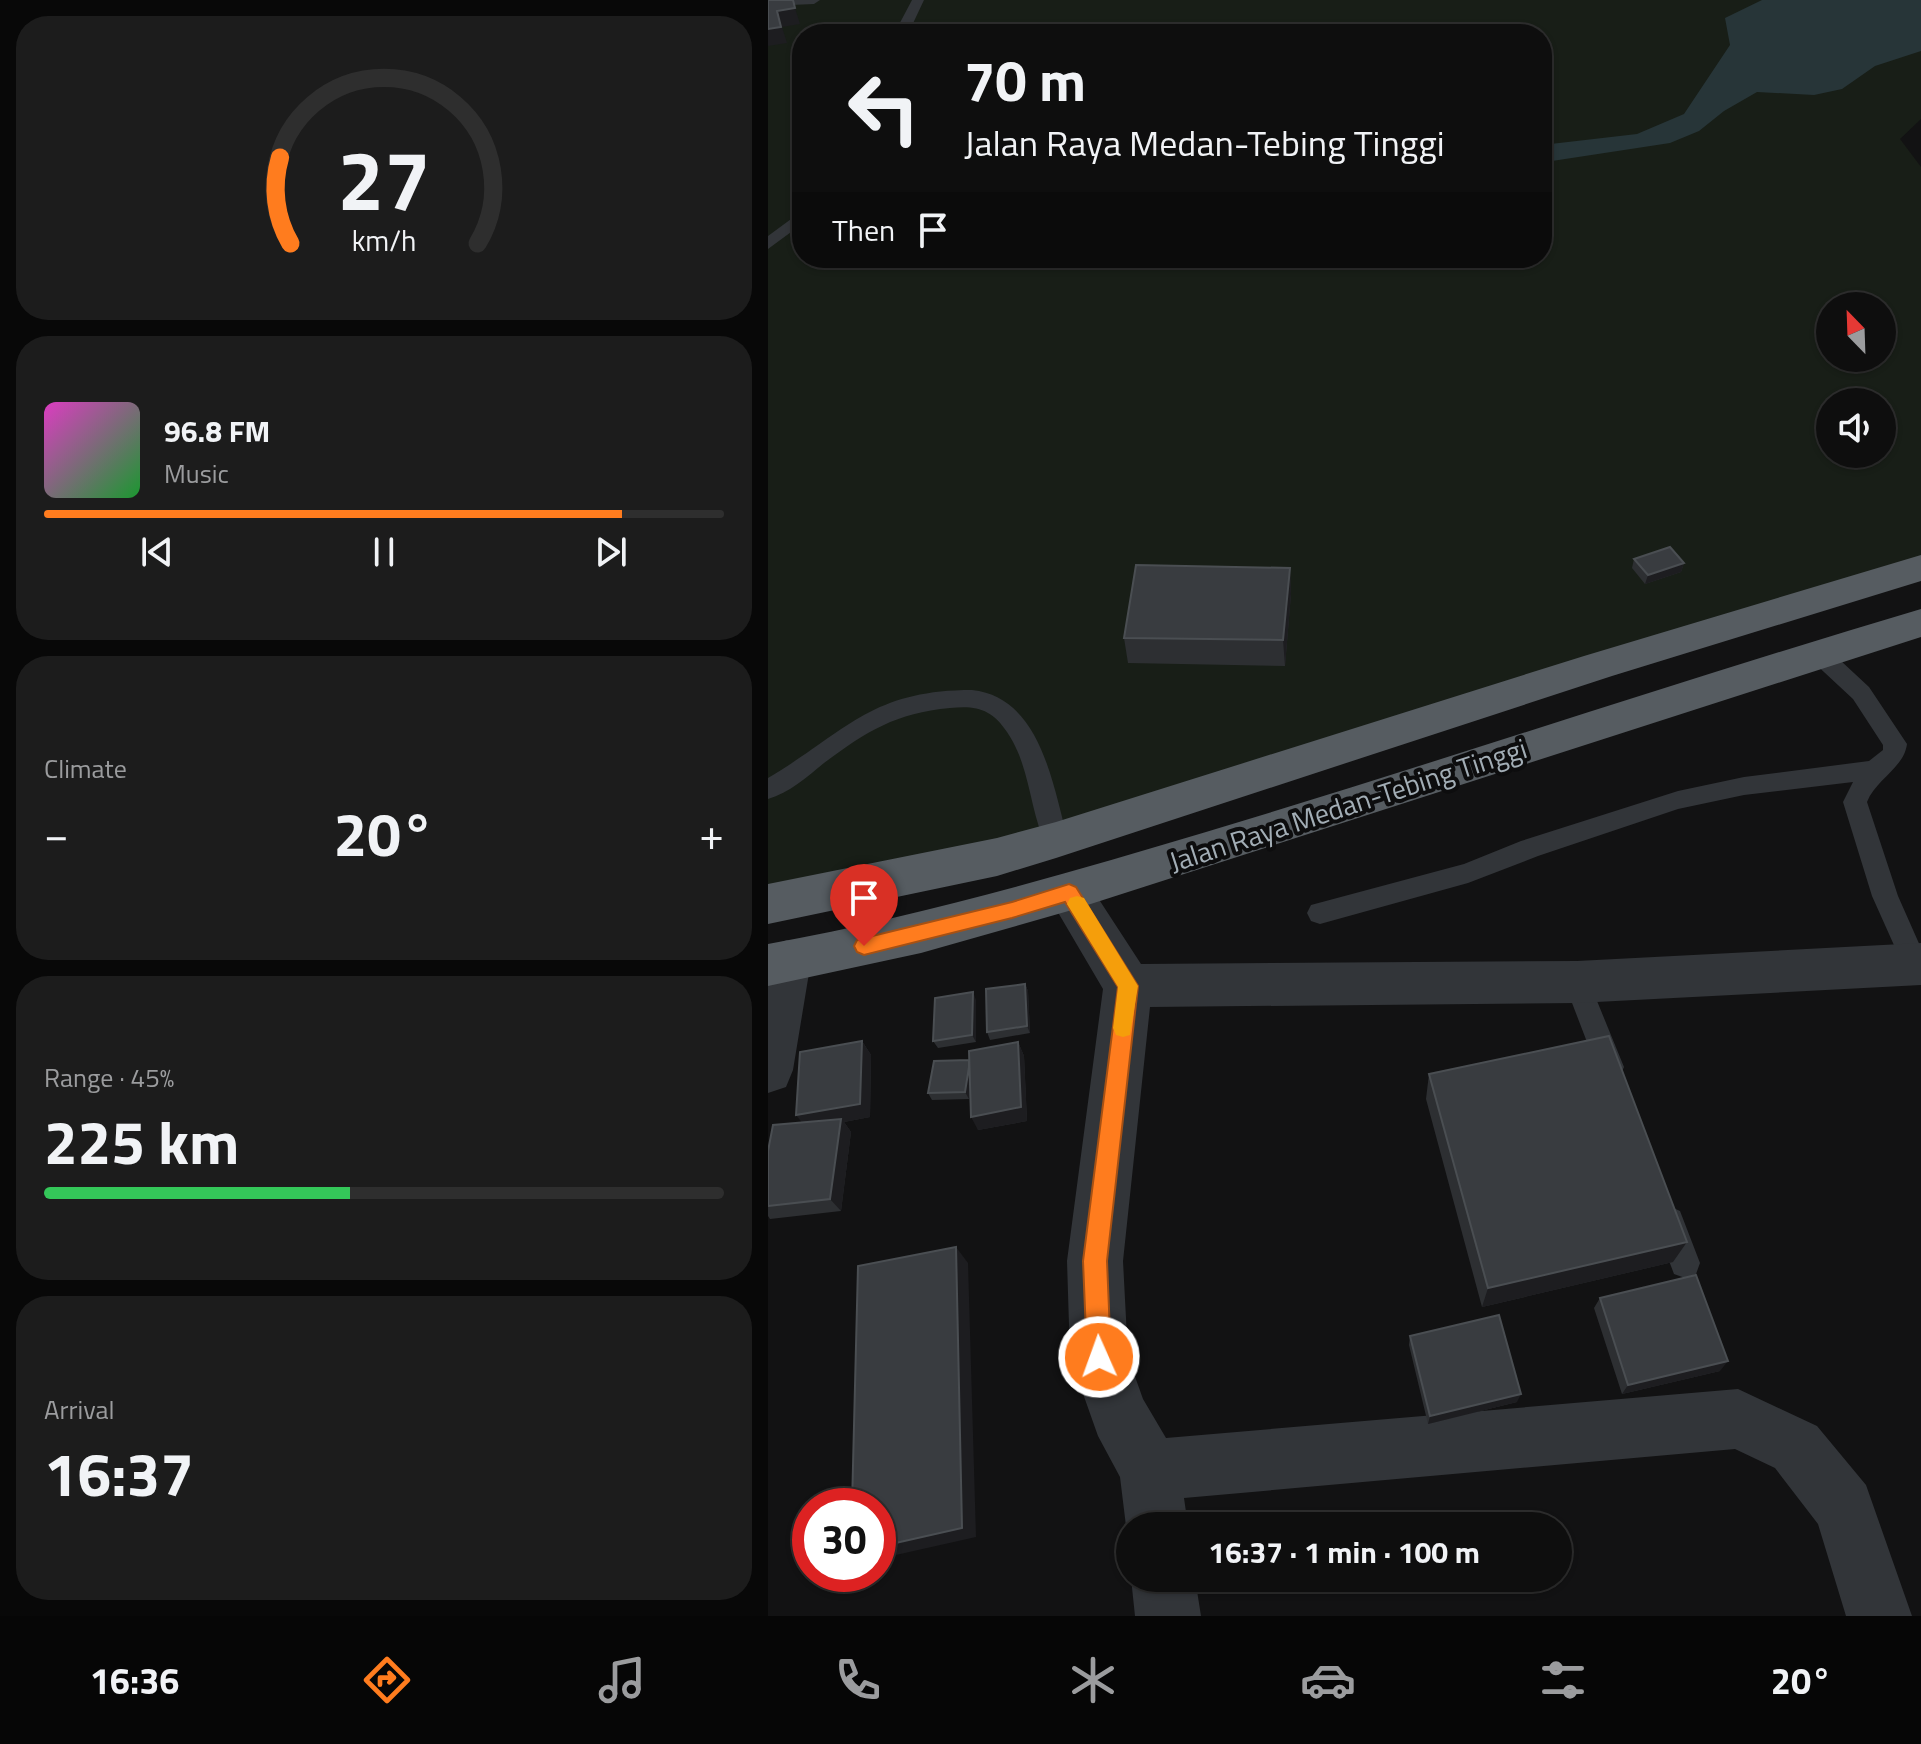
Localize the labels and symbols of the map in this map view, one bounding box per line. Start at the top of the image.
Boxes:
north arrow [1816,292,1896,372]
street label: Jalan Raya Medan-Tebing Tinggi [1163,726,1532,883]
pin [830,864,898,946]
position arrow [1057,1315,1141,1399]
speed limit sign: 30 [792,1488,896,1592]

